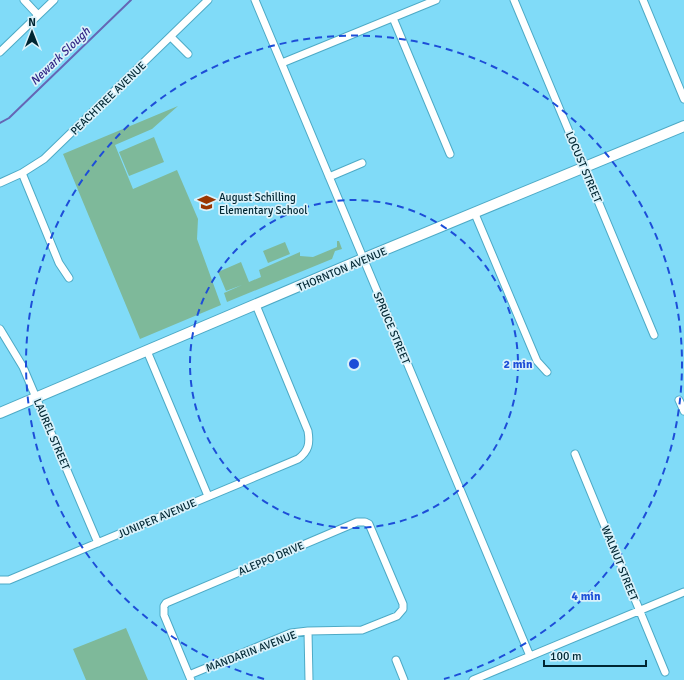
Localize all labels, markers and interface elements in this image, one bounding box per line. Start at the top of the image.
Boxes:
north arrow [12,12,52,52]
water label: Newark Slough [27,24,93,88]
street label: PEACHTREE AVENUE [68,59,149,138]
street label: LOCUST STREET [563,130,605,205]
place label: August Schilling Elementary School [219,191,307,217]
school or university icon: August Schilling Elementary School [196,193,216,213]
street label: THORNTON AVENUE [295,245,389,294]
street label: SPRUCE STREET [371,290,413,367]
centre of rings [347,357,361,371]
text: 2 min [504,357,533,372]
street label: LAUREL STREET [31,397,73,472]
street label: JUNIPER AVENUE [116,496,199,541]
street label: WALNUT STREET [599,524,641,603]
street label: ALEPPO DRIVE [236,539,306,578]
text: 4 min [572,589,601,604]
street label: MANDARIN AVENUE [204,628,298,675]
scale bar [544,642,646,668]
text: 100 m [550,649,582,664]

